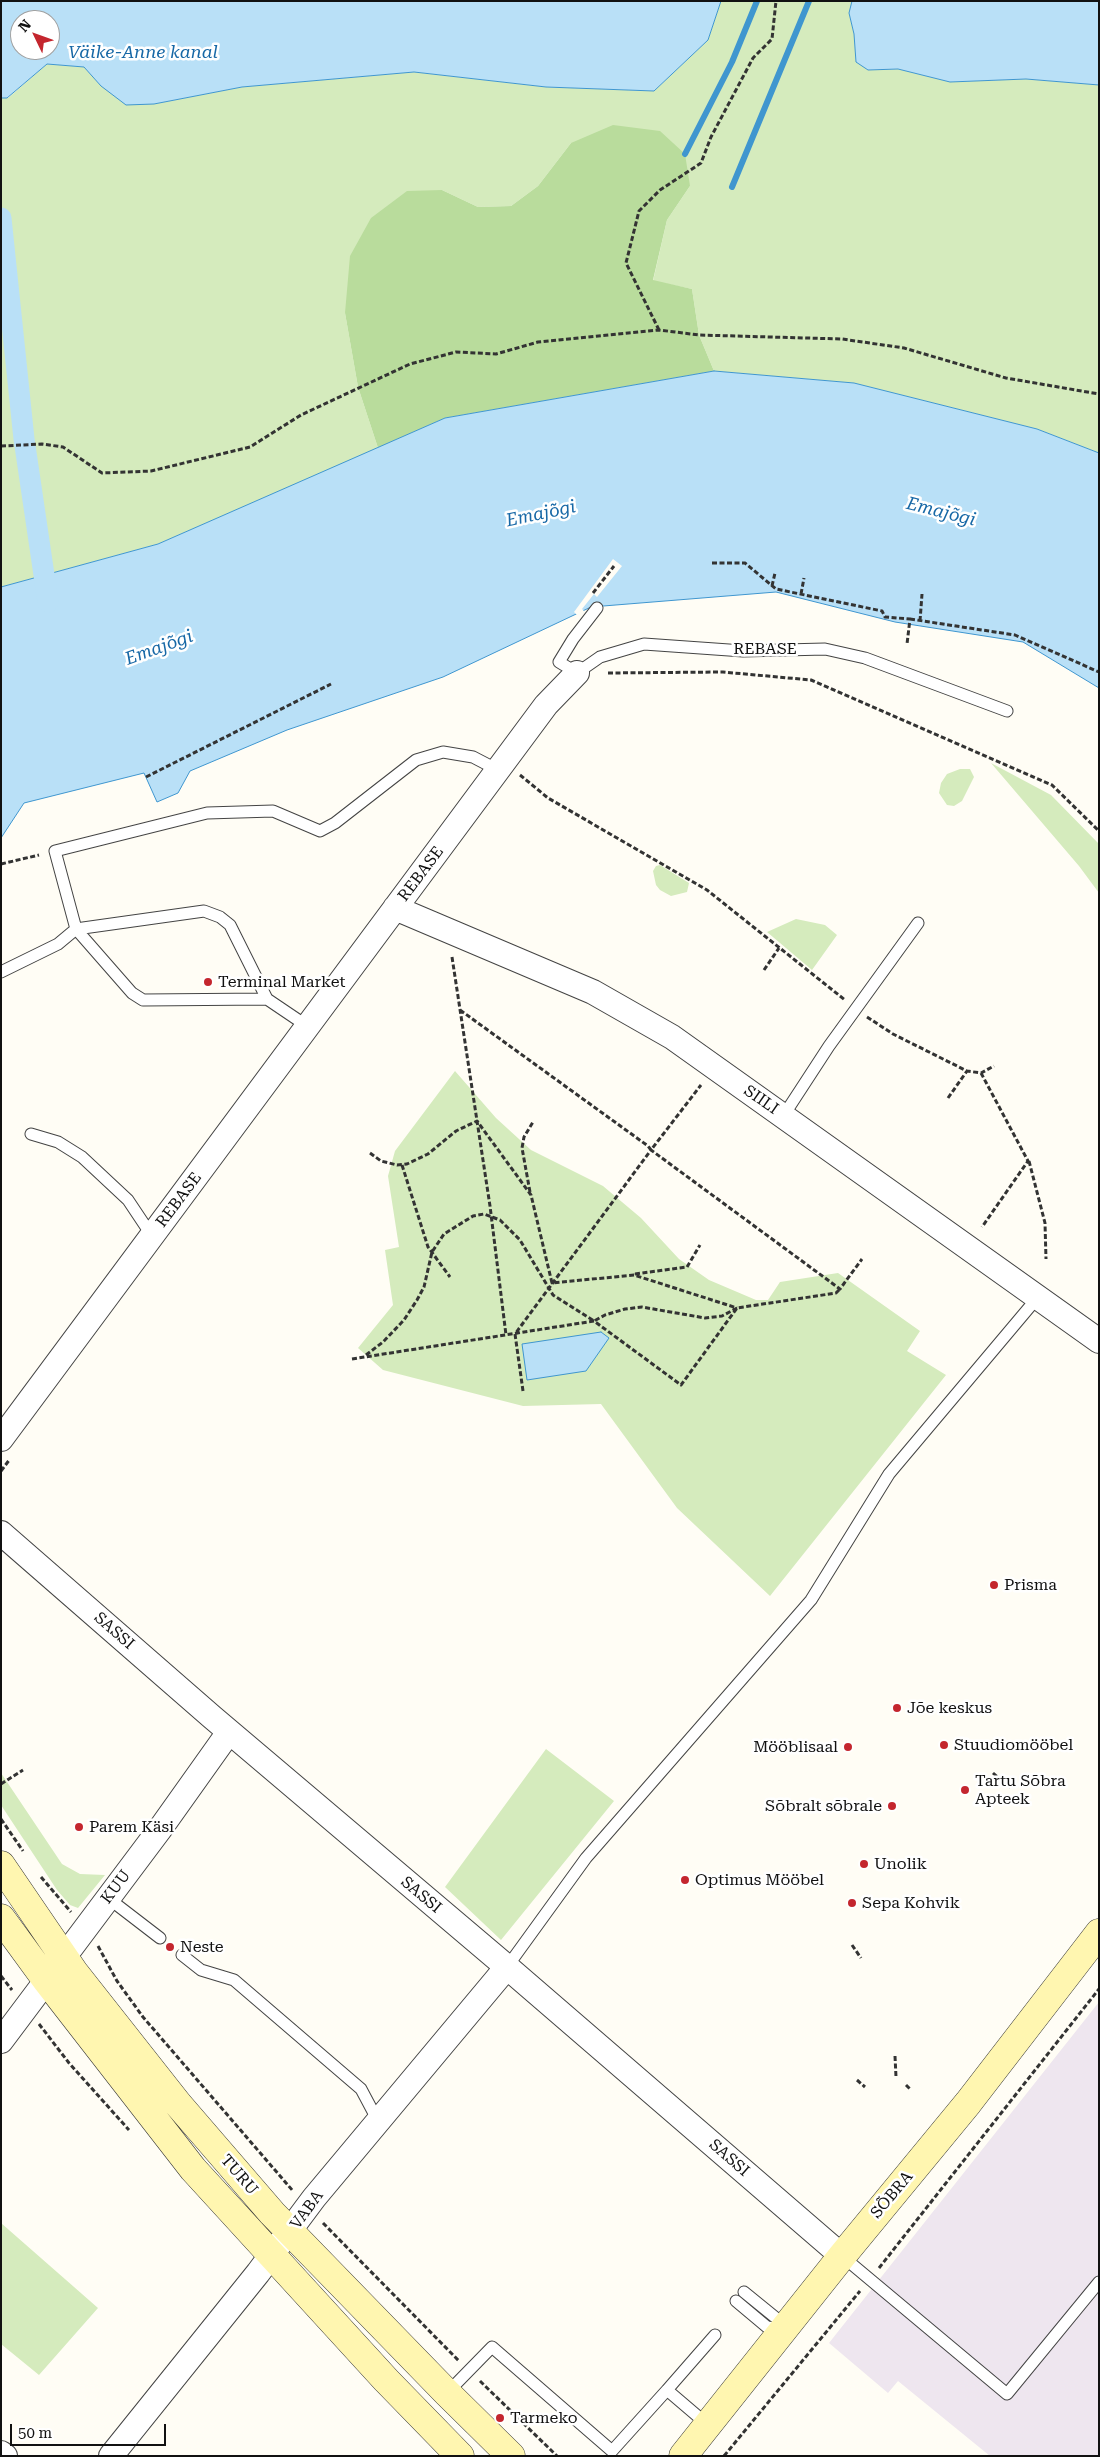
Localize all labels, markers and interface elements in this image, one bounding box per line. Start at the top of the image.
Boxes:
north arrow [10,10,60,60]
text: N [15,16,34,35]
water label: Väike-Anne kanal [68,42,218,64]
water label: Emajõgi [904,493,978,531]
water label: Emajõgi [504,496,578,532]
water label: Emajõgi [122,626,196,670]
street label: REBASE [733,639,797,659]
street label: REBASE [394,843,448,905]
place label: Terminal Market [218,972,345,992]
marker: Terminal Market [202,976,214,988]
street label: SIILI [740,1081,782,1119]
street label: REBASE [152,1169,206,1231]
place label: Prisma [1004,1575,1057,1595]
marker: Prisma [988,1579,1000,1591]
street label: SASSI [90,1608,138,1654]
place label: Jõe keskus [907,1698,992,1718]
marker: Jõe keskus [891,1702,903,1714]
place label: Stuudiomööbel [954,1735,1073,1755]
place label: Mööblisaal [753,1737,838,1757]
marker: Stuudiomööbel [938,1739,950,1751]
marker: Mööblisaal [842,1741,854,1753]
place label: Tartu Sõbra Apteek [975,1771,1066,1809]
marker: Tartu Sõbra Apteek [959,1784,971,1796]
place label: Sõbralt sõbrale [765,1796,882,1816]
marker: Sõbralt sõbrale [886,1800,898,1812]
place label: Parem Käsi [89,1817,174,1837]
marker: Parem Käsi [73,1821,85,1833]
place label: Unolik [874,1854,927,1874]
marker: Unolik [858,1858,870,1870]
street label: KUU [97,1866,135,1908]
place label: Optimus Mööbel [695,1870,824,1890]
street label: SASSI [397,1873,445,1917]
marker: Optimus Mööbel [679,1874,691,1886]
place label: Sepa Kohvik [862,1893,960,1913]
marker: Sepa Kohvik [846,1897,858,1909]
place label: Neste [180,1937,224,1957]
marker: Neste [164,1941,176,1953]
street label: SASSI [705,2135,753,2181]
street label: TURU [216,2151,262,2199]
street label: SÕBRA [867,2168,917,2222]
street label: VABA [287,2187,327,2233]
place label: Tarmeko [510,2408,578,2428]
marker: Tarmeko [494,2412,506,2424]
scale bar [12,2414,169,2446]
text: 50 m [18,2424,52,2442]

